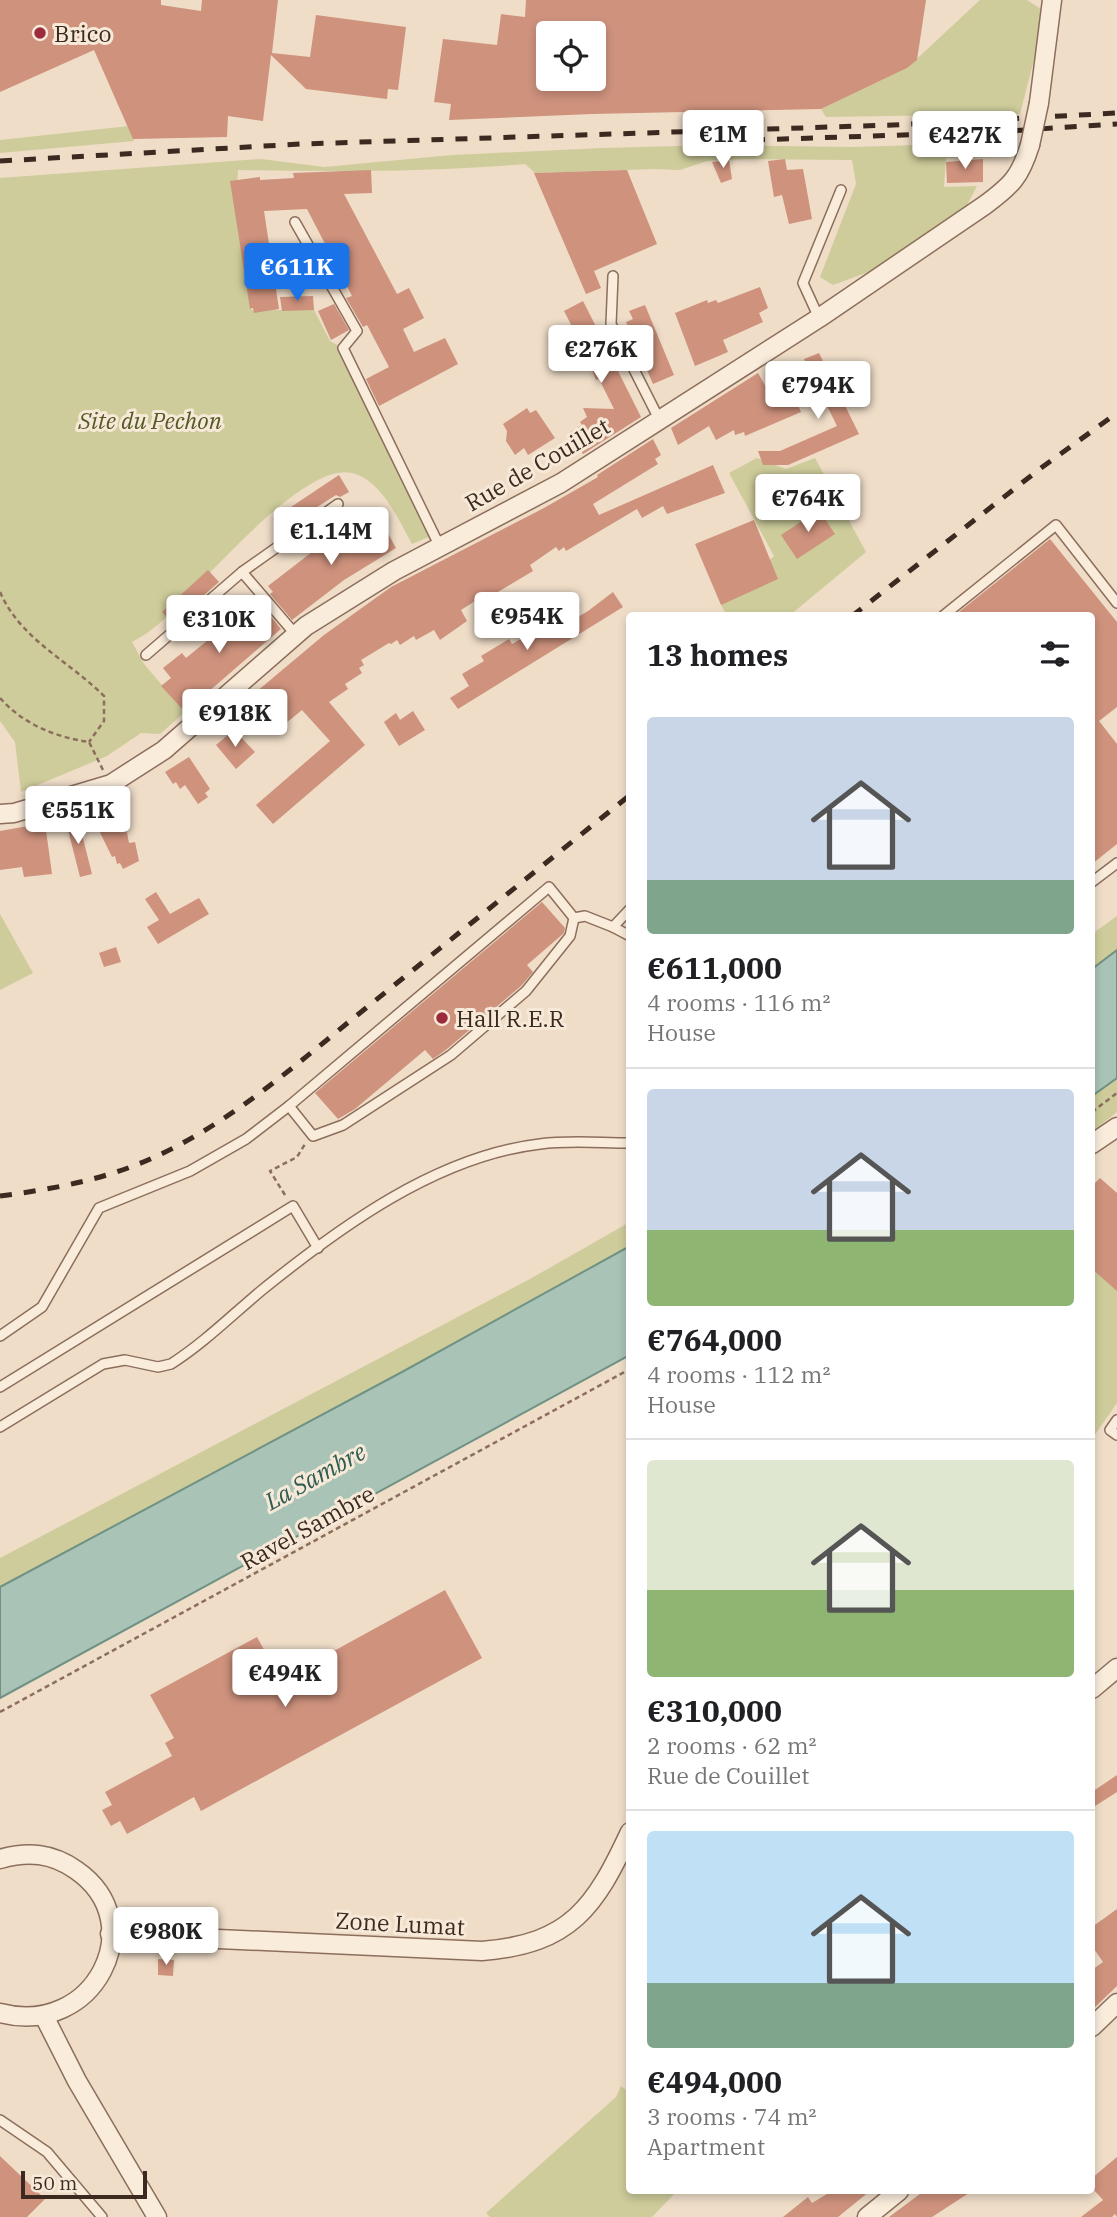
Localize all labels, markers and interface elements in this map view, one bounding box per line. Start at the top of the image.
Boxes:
place label: Brico [54,18,111,48]
map controls [536,21,606,91]
button: locate [536,21,606,91]
marker: Brico [32,25,48,41]
pin: €1M [689,110,757,170]
pin: €427K [916,111,1014,171]
text: €1M [699,118,747,148]
text: €427K [928,119,1002,149]
pin: €611K [248,244,346,303]
text: €611K [260,251,334,281]
pin: €276K [552,326,650,385]
text: €276K [564,333,638,363]
pin: €794K [769,362,867,421]
text: €794K [781,369,855,399]
park label: Site du Pechon [77,405,222,435]
street label: Rue de Couillet [459,410,615,518]
pin: €764K [759,475,857,534]
text: €764K [771,482,845,512]
pin: €1.14M [274,508,388,567]
text: €1.14M [290,515,372,545]
pin: €954K [478,592,576,652]
pin: €310K [170,596,268,655]
text: €954K [490,600,564,630]
text: €310K [182,603,256,633]
text: 13 homes [647,635,788,674]
icon: filters [1036,635,1074,673]
pin: €918K [186,690,284,749]
text: €918K [198,697,272,727]
icon: home [798,762,924,888]
pin: €551K [29,786,127,846]
text: €551K [41,794,115,824]
text: €611,000 [647,948,782,987]
text: 4 rooms · 116 m² [647,987,830,1017]
place label: Hall R.E.R [456,1003,565,1033]
marker: Hall R.E.R [434,1010,450,1026]
text: House [647,1017,716,1047]
icon: home [798,1134,924,1260]
text: €764,000 [647,1320,782,1359]
text: 4 rooms · 112 m² [647,1359,830,1389]
text: House [647,1389,716,1419]
water label: La Sambre [258,1435,371,1517]
street label: Ravel Sambre [235,1478,379,1576]
icon: home [798,1505,924,1631]
pin: €494K [236,1650,334,1709]
text: €494K [248,1657,322,1687]
text: €310,000 [647,1691,782,1730]
text: 2 rooms · 62 m² [647,1730,817,1760]
text: Rue de Couillet [647,1760,809,1790]
icon: home [798,1876,924,2002]
street label: Zone Lumat [334,1905,466,1941]
pin: €980K [117,1908,215,1967]
text: €980K [129,1915,203,1945]
text: €494,000 [647,2062,782,2101]
text: 3 rooms · 74 m² [647,2101,817,2131]
text: Apartment [647,2131,765,2161]
scale bar [21,2168,147,2200]
text: 50 m [32,2171,77,2195]

